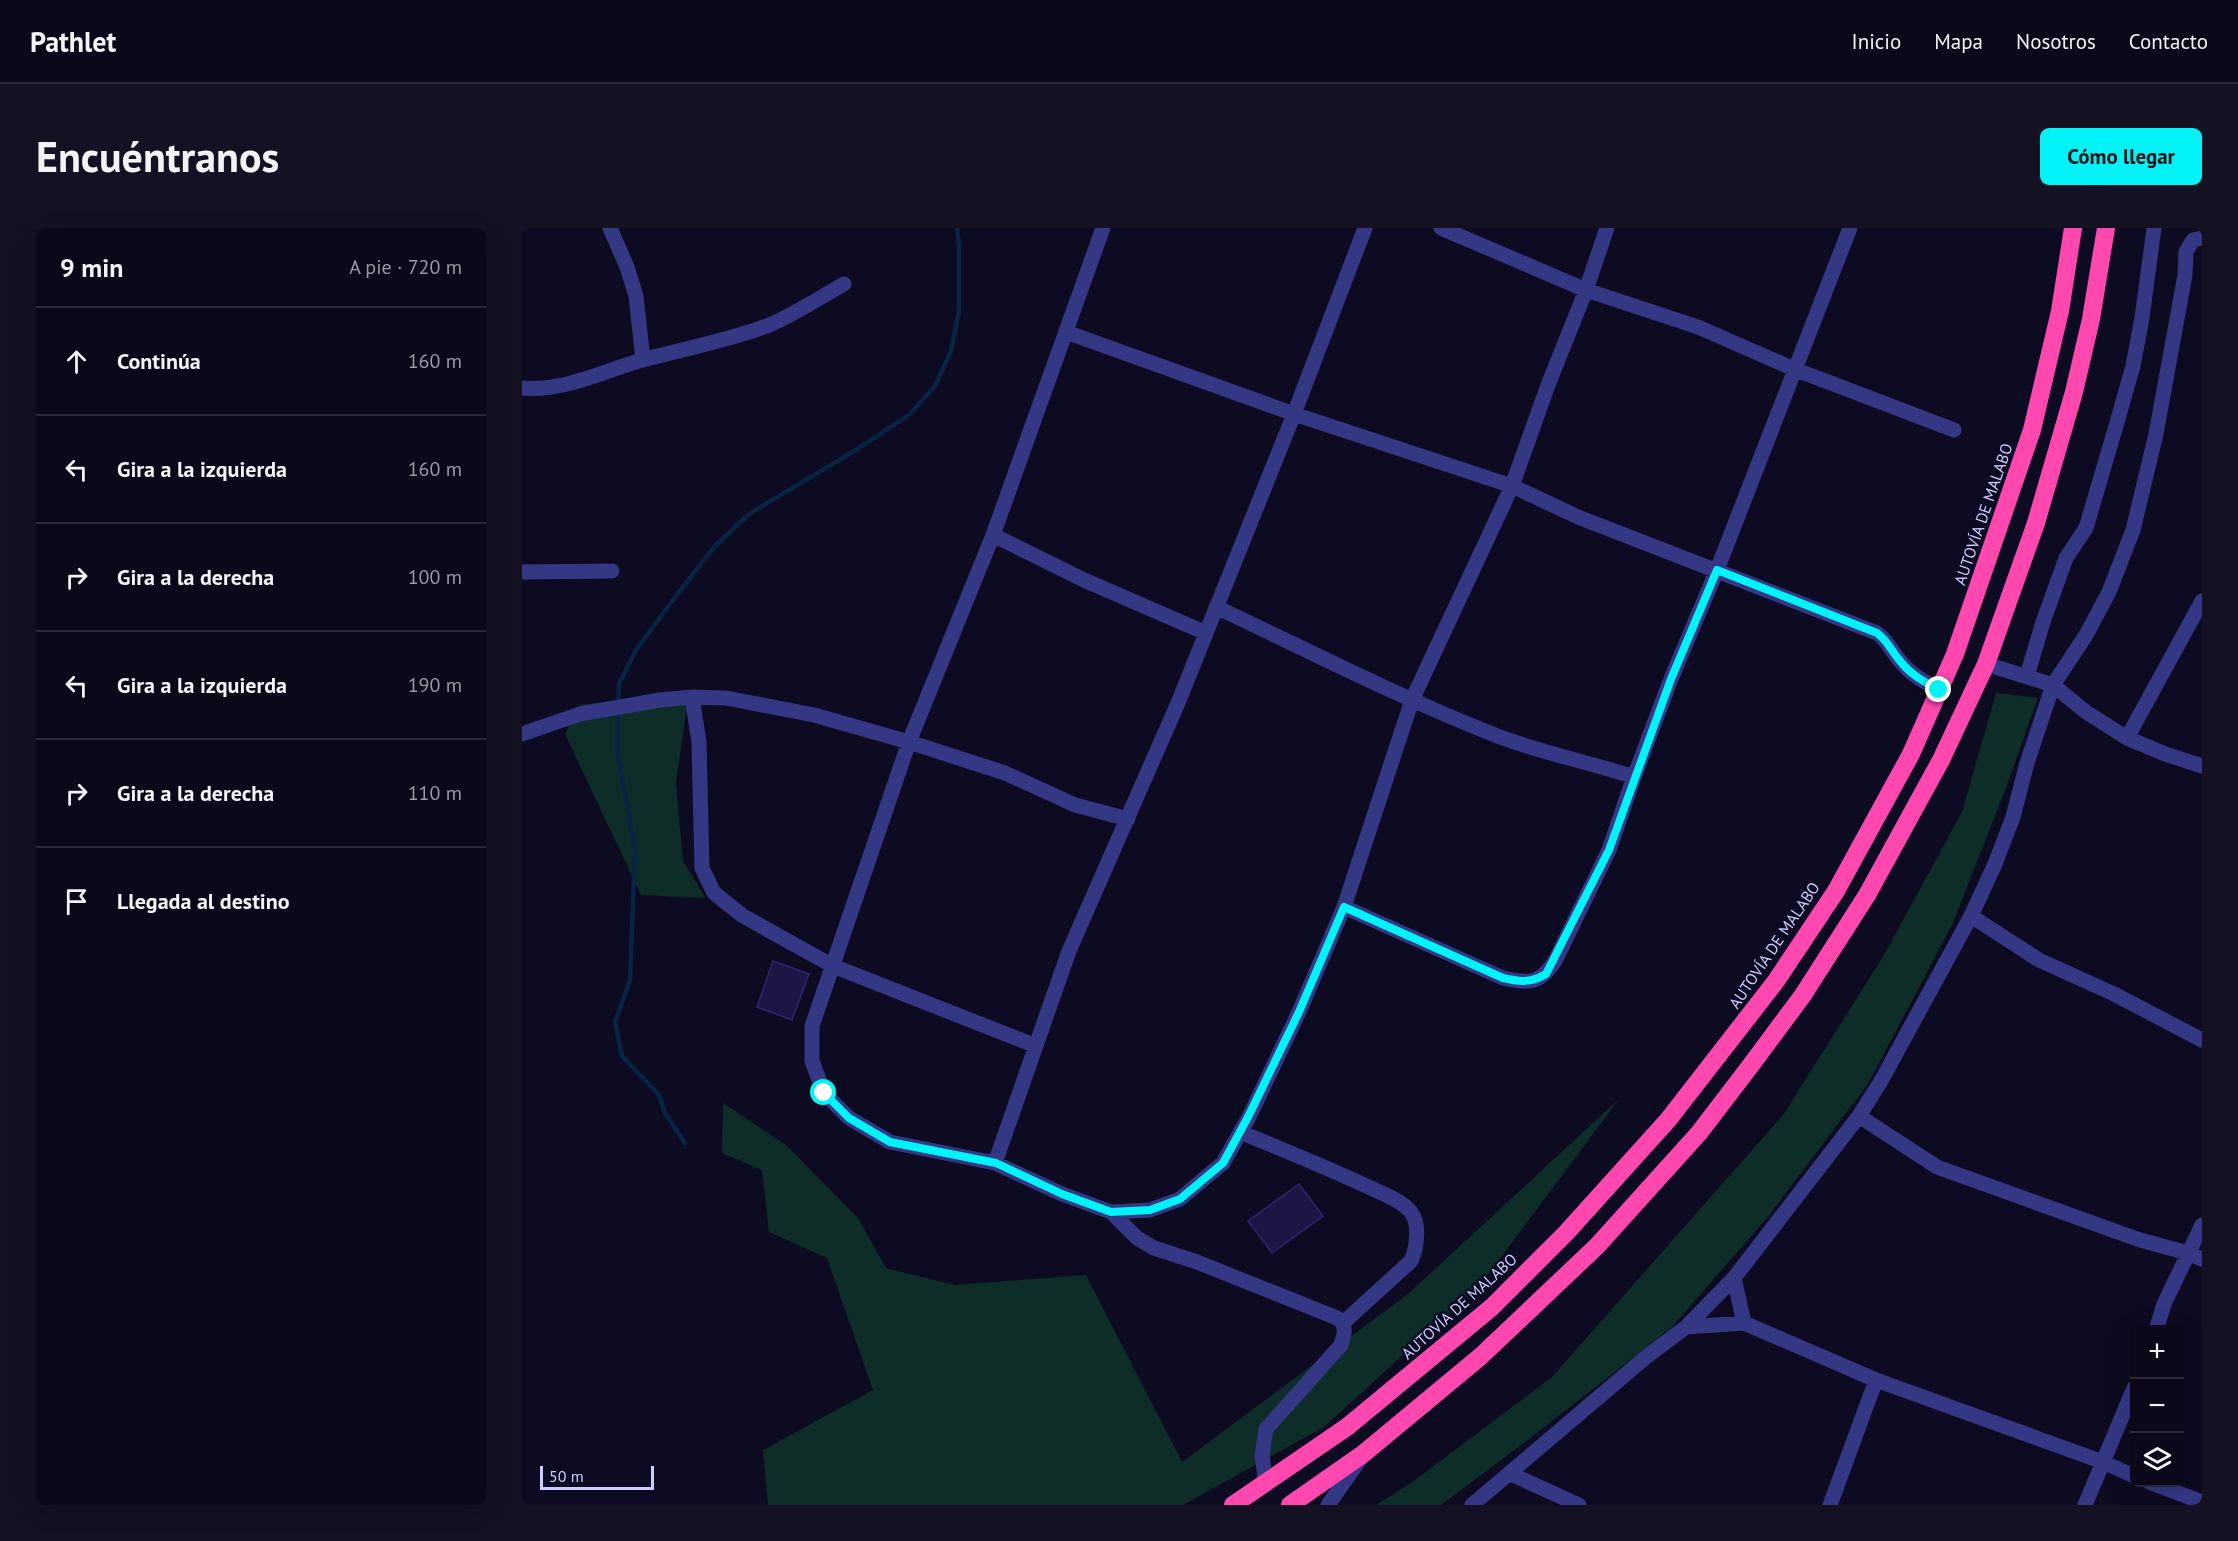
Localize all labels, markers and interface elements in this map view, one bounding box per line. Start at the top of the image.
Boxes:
text: Pathlet [30,23,116,60]
text: Inicio [1852,28,1901,55]
text: Mapa [1934,28,1983,55]
text: Nosotros [2016,28,2096,55]
text: Contacto [2129,28,2208,55]
button: Cómo llegar [2040,128,2202,185]
text: Encuéntranos [36,129,279,184]
text: 9 min [60,251,123,284]
text: A pie · 720 m [349,254,462,280]
icon: ahead [60,345,93,378]
text: Continúa [117,347,201,375]
text: 160 m [408,348,462,374]
street label: AUTOVÍA DE MALABO [1949,440,2017,587]
icon: left [60,453,93,486]
text: Gira a la izquierda [117,455,287,483]
text: 160 m [408,456,462,482]
icon: right [60,561,93,594]
text: Gira a la derecha [117,563,274,591]
text: 100 m [408,564,462,590]
icon: left [60,669,93,702]
text: Gira a la izquierda [117,671,287,699]
text: 190 m [408,672,462,698]
route end [1925,676,1951,702]
icon: right [60,777,93,810]
text: Gira a la derecha [117,779,274,807]
text: 110 m [408,780,462,806]
street label: AUTOVÍA DE MALABO [1724,878,1824,1012]
icon: arrive [60,885,93,918]
text: Llegada al destino [117,887,290,915]
route start [810,1079,836,1105]
street label: AUTOVÍA DE MALABO [1397,1249,1521,1363]
map controls [2130,1325,2184,1487]
button: + [2130,1325,2184,1379]
button: − [2130,1379,2184,1433]
button: layers [2130,1433,2184,1487]
scale bar [540,1463,654,1490]
text: 50 m [549,1466,584,1486]

